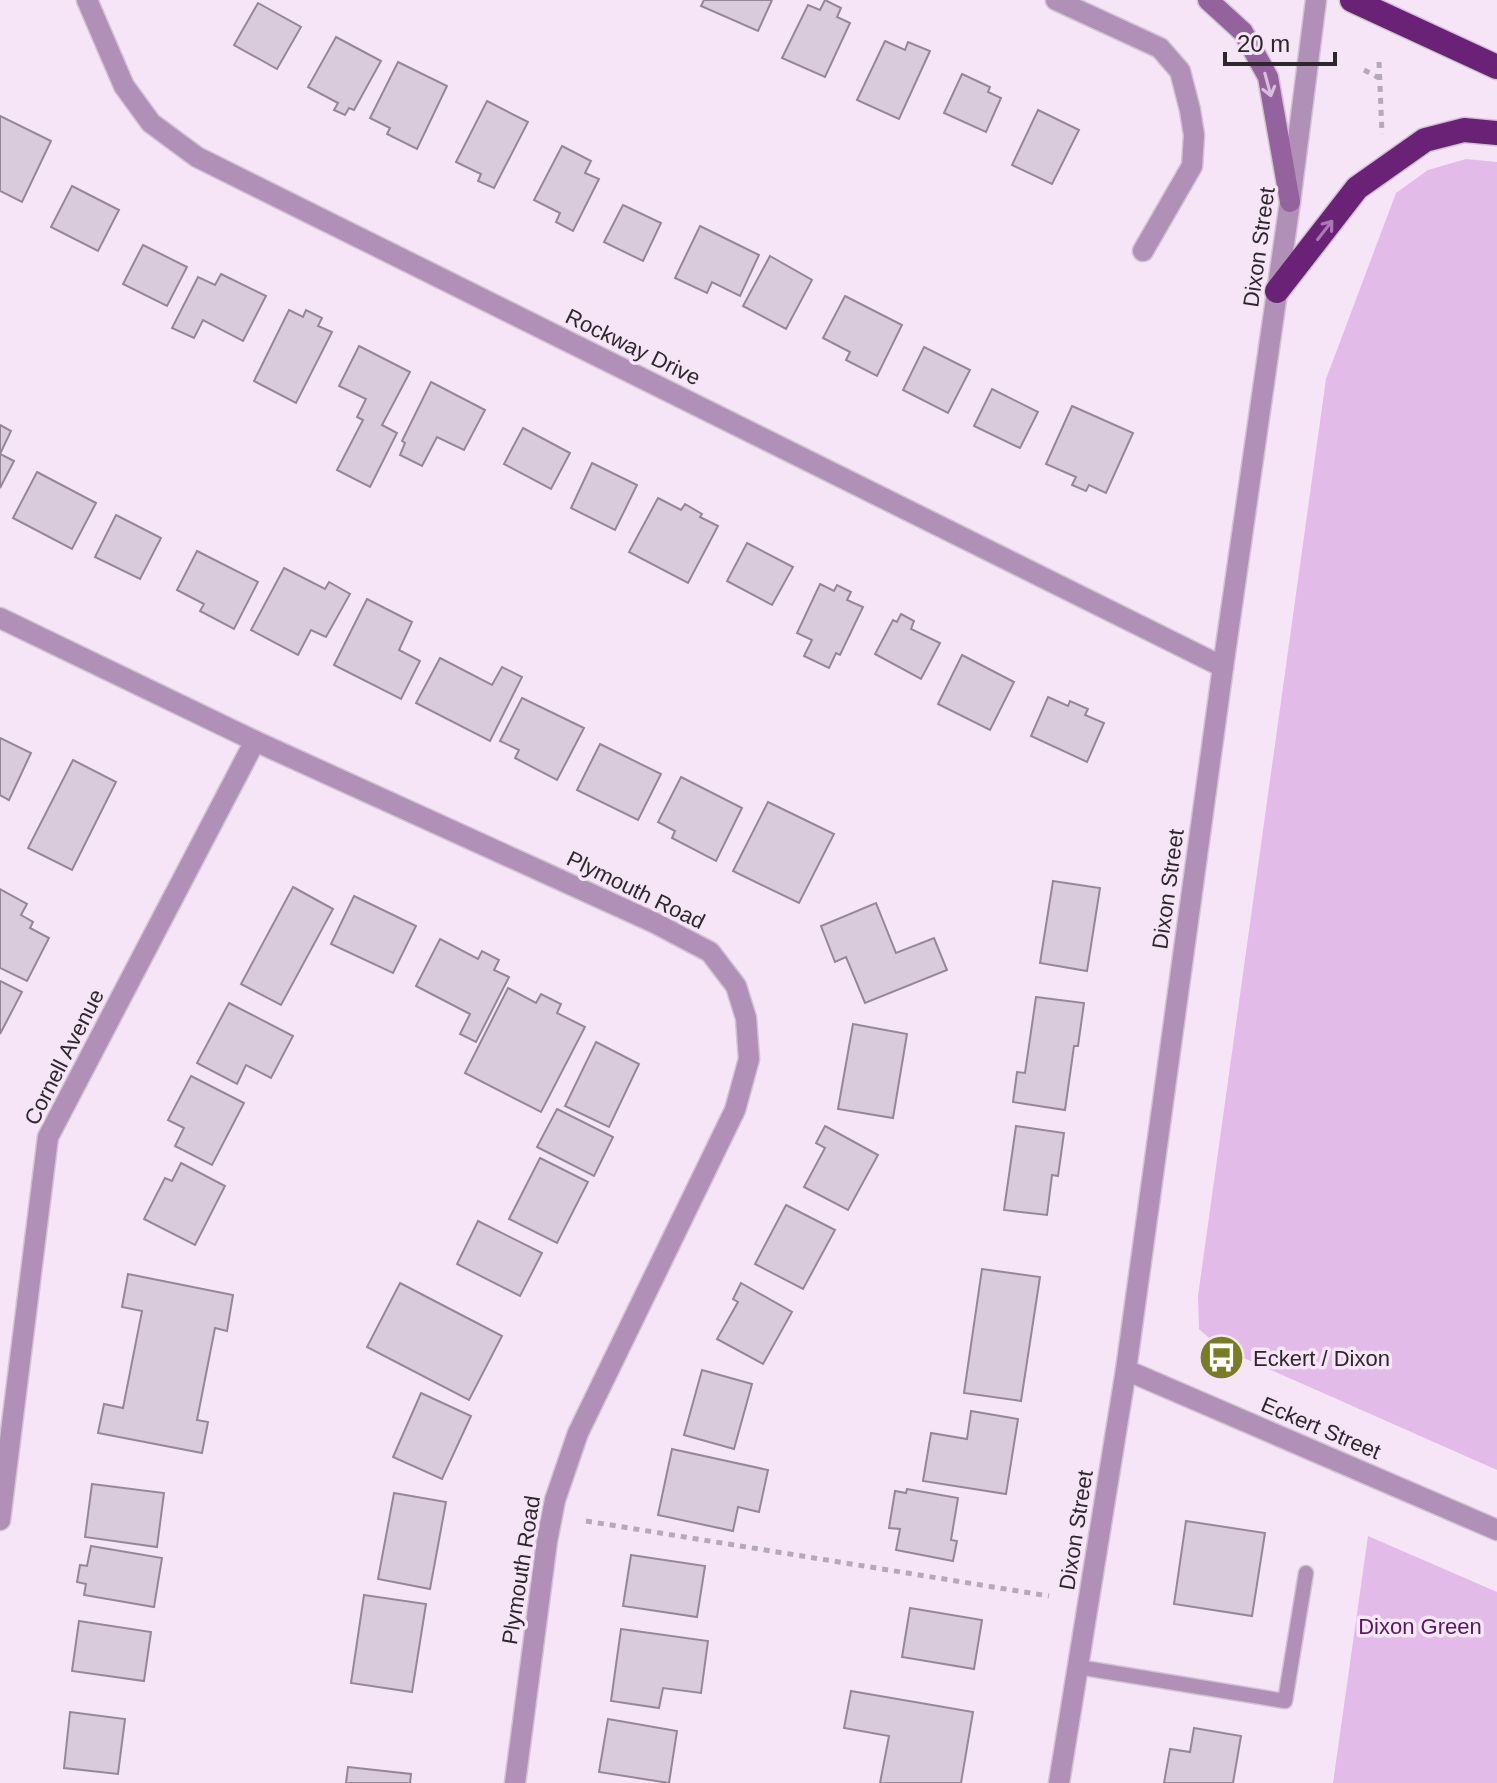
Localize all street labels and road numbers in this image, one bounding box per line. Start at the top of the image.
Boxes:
street label: Dixon Street [1238,185,1280,309]
street label: Rockway Drive [562,304,704,390]
street label: Dixon Street [1147,827,1189,951]
street label: Plymouth Road [563,846,709,934]
street label: Cornell Avenue [19,985,109,1129]
street label: Eckert Street [1258,1392,1384,1464]
street label: Dixon Street [1054,1468,1098,1592]
street label: Plymouth Road [497,1494,545,1646]

